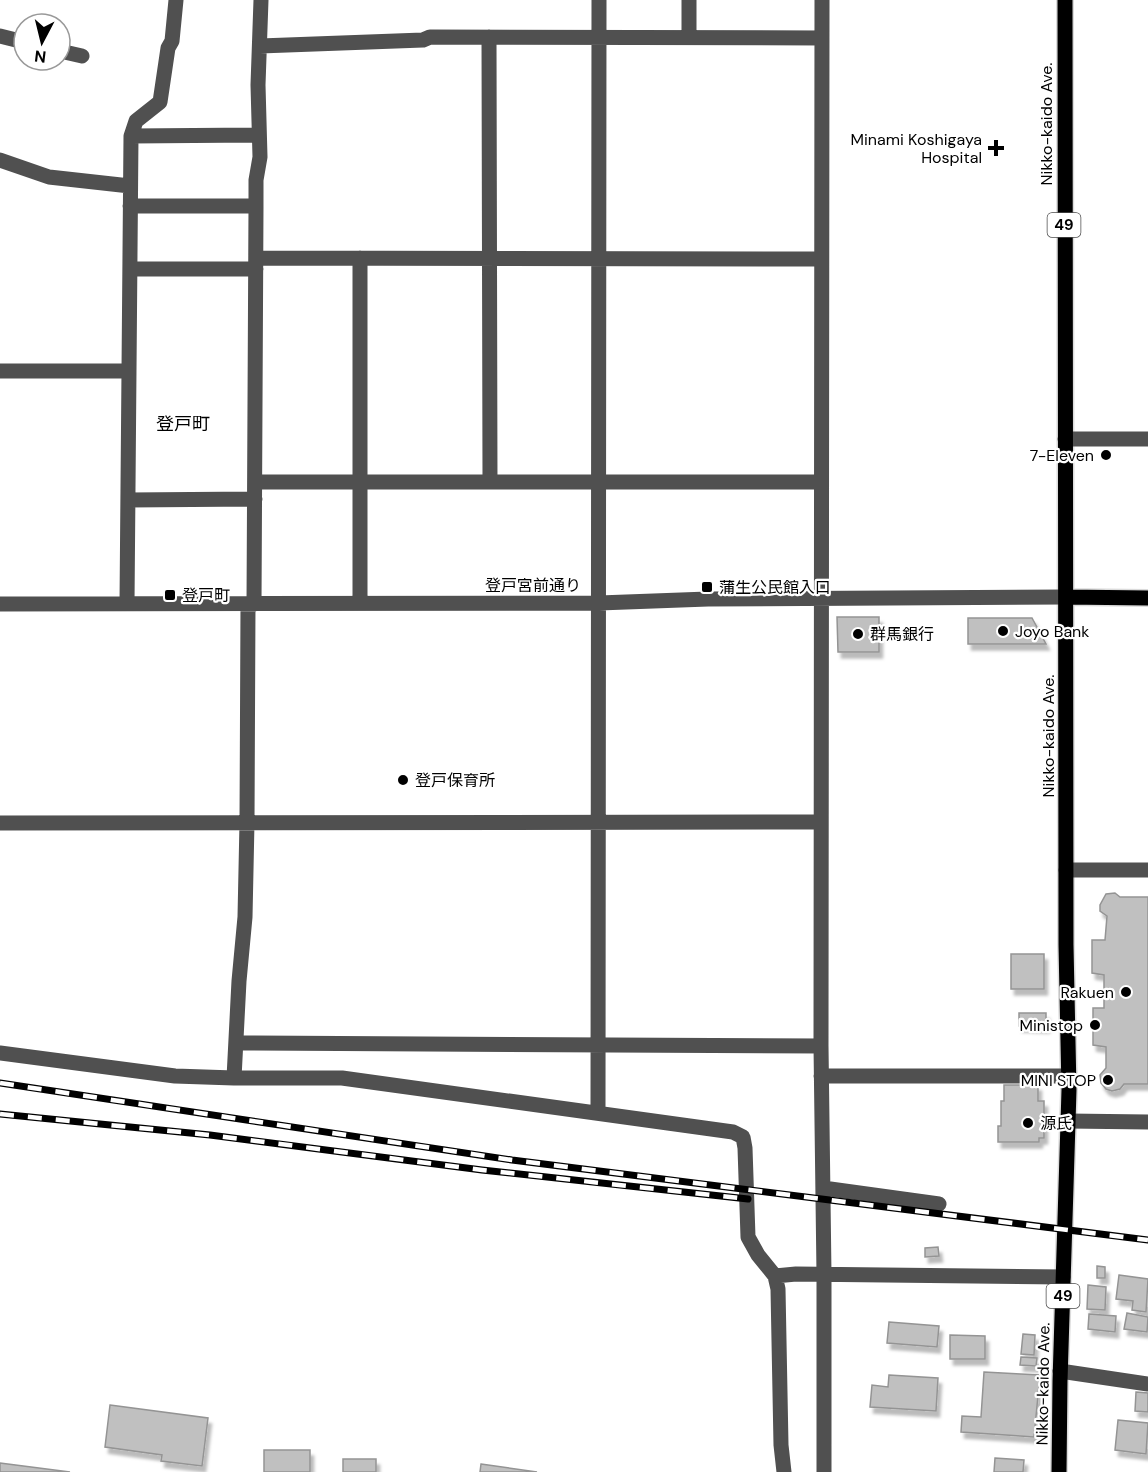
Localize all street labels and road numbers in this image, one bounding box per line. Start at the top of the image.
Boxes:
street label: Nikko-kaido Ave. [1036,62,1057,186]
road number: 49 [1048,213,1080,237]
street label: 登戸宮前通り [485,575,581,596]
street label: Nikko-kaido Ave. [1038,674,1059,798]
road number: 49 [1046,1284,1080,1308]
street label: Nikko-kaido Ave. [1031,1322,1055,1446]

